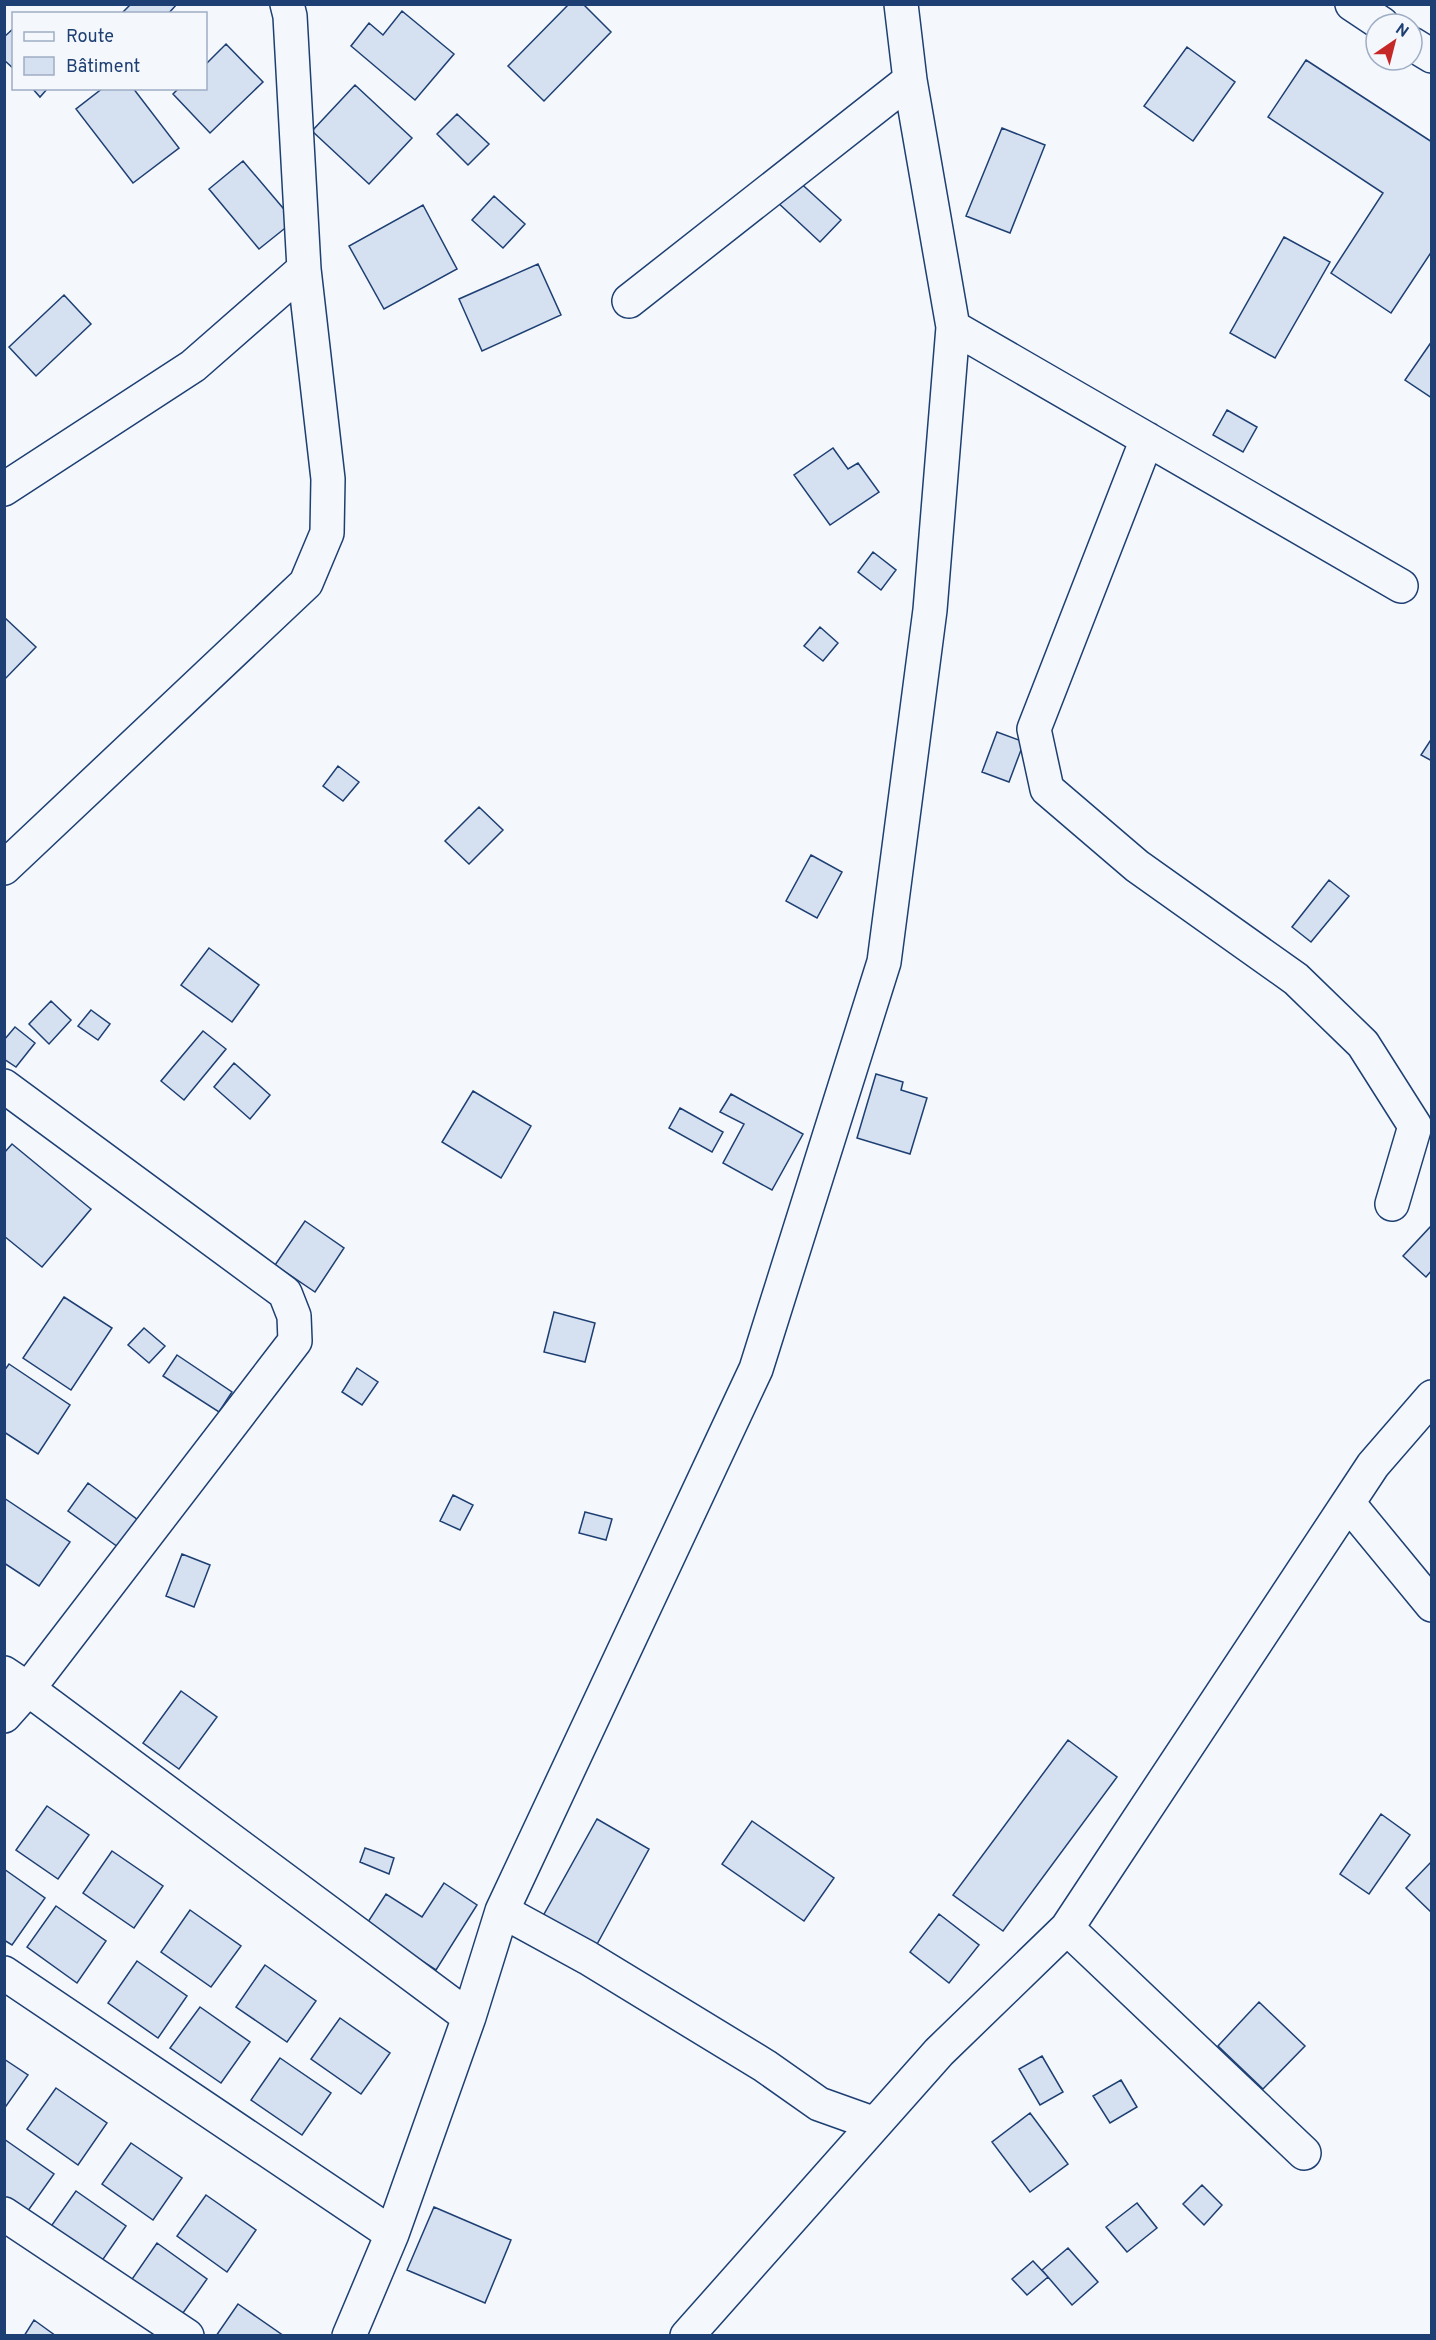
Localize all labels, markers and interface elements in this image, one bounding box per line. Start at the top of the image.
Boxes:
legend [12,12,207,90]
north arrow [1364,12,1424,72]
text: N [1391,20,1412,43]
text: Route [66,26,114,49]
text: Bâtiment [66,56,140,79]

